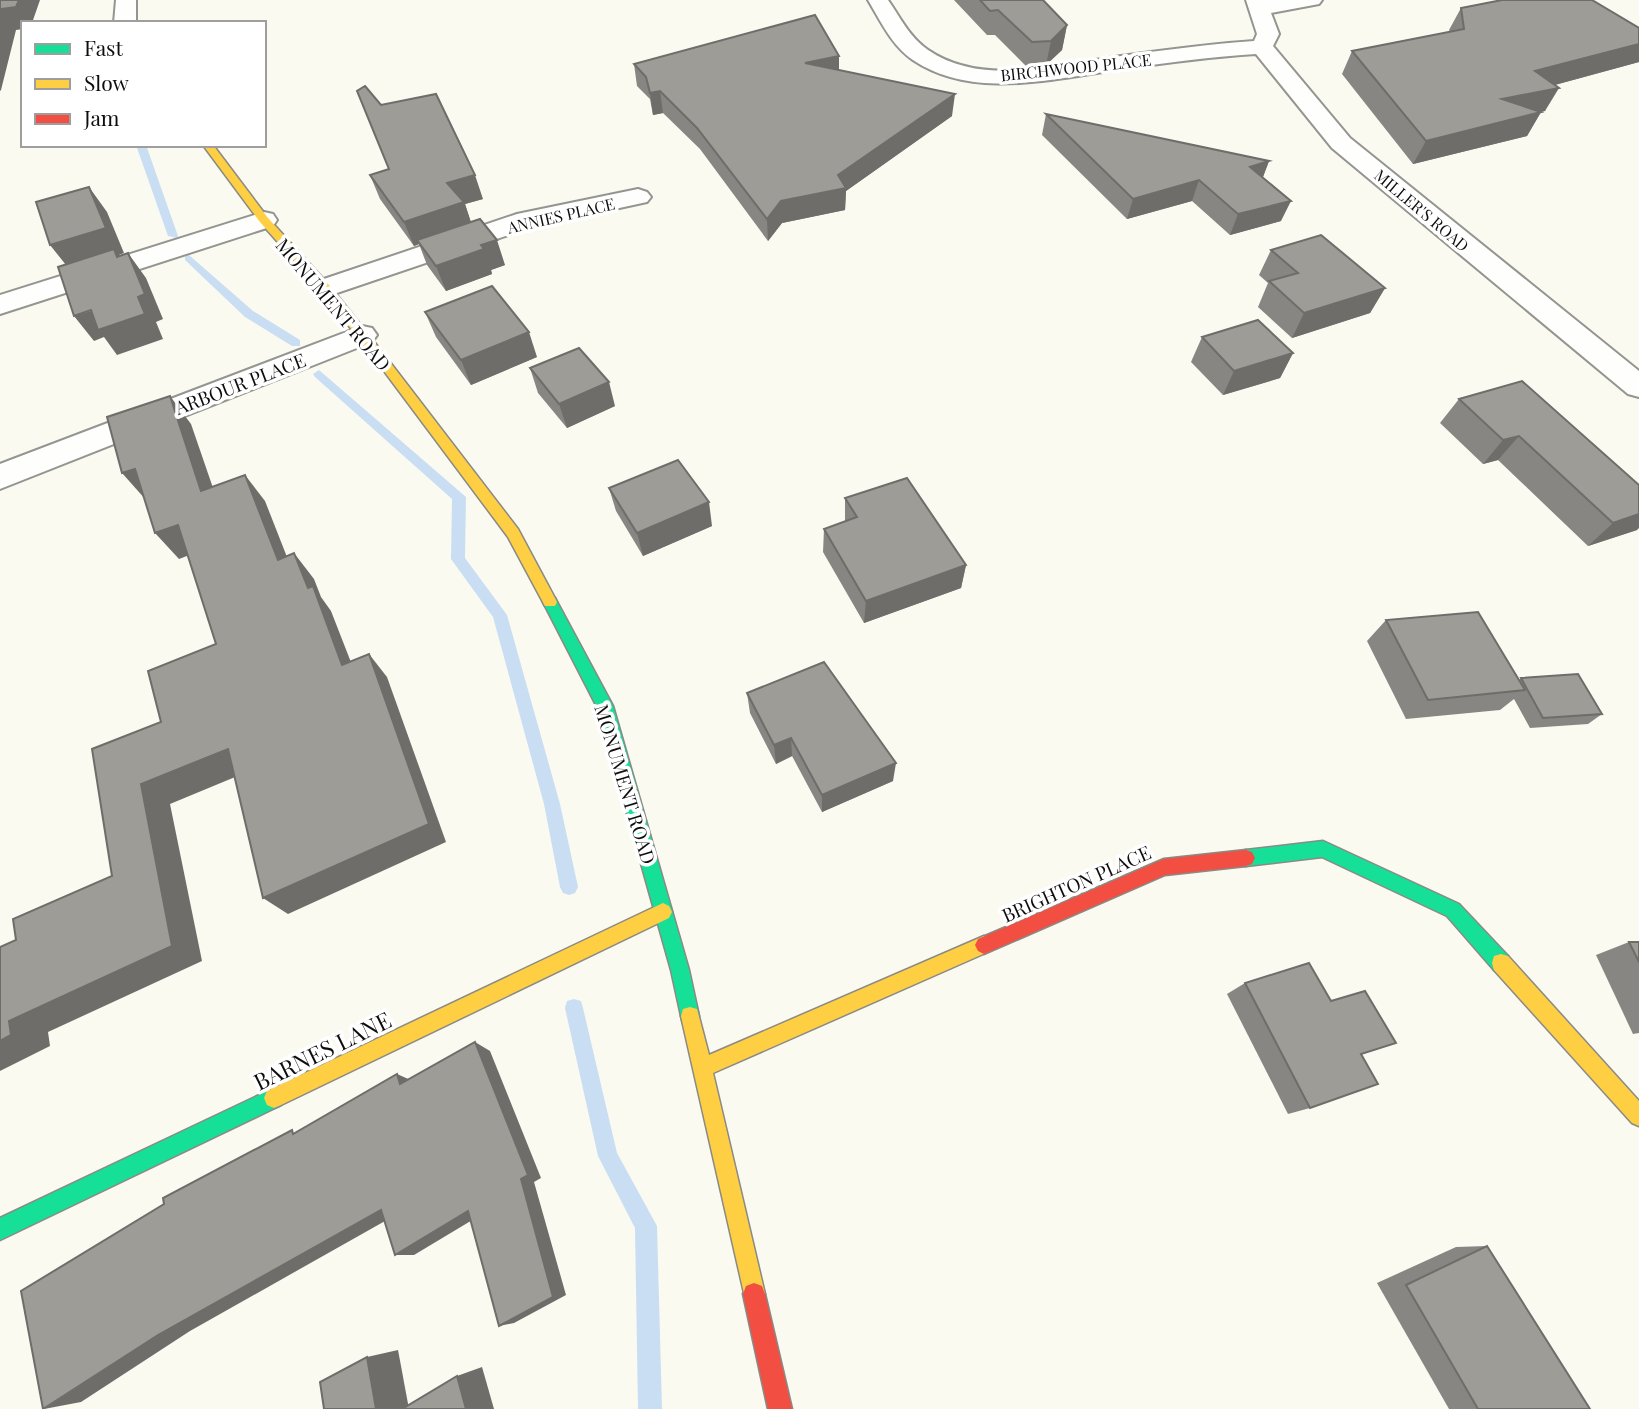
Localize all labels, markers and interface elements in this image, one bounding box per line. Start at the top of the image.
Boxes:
legend [21,21,266,147]
text: Fast [84,33,123,61]
street label: BIRCHWOOD PLACE [1000,49,1152,85]
text: Slow [84,68,129,96]
text: Jam [83,103,120,131]
street label: MILLER'S ROAD [1370,164,1474,256]
street label: ANNIES PLACE [504,192,617,238]
street label: MONUMENT ROAD [271,232,397,376]
street label: ARBOUR PLACE [170,346,309,420]
street label: MONUMENT ROAD [589,701,663,867]
street label: BRIGHTON PLACE [997,838,1155,928]
street label: BARNES LANE [248,1003,396,1097]

